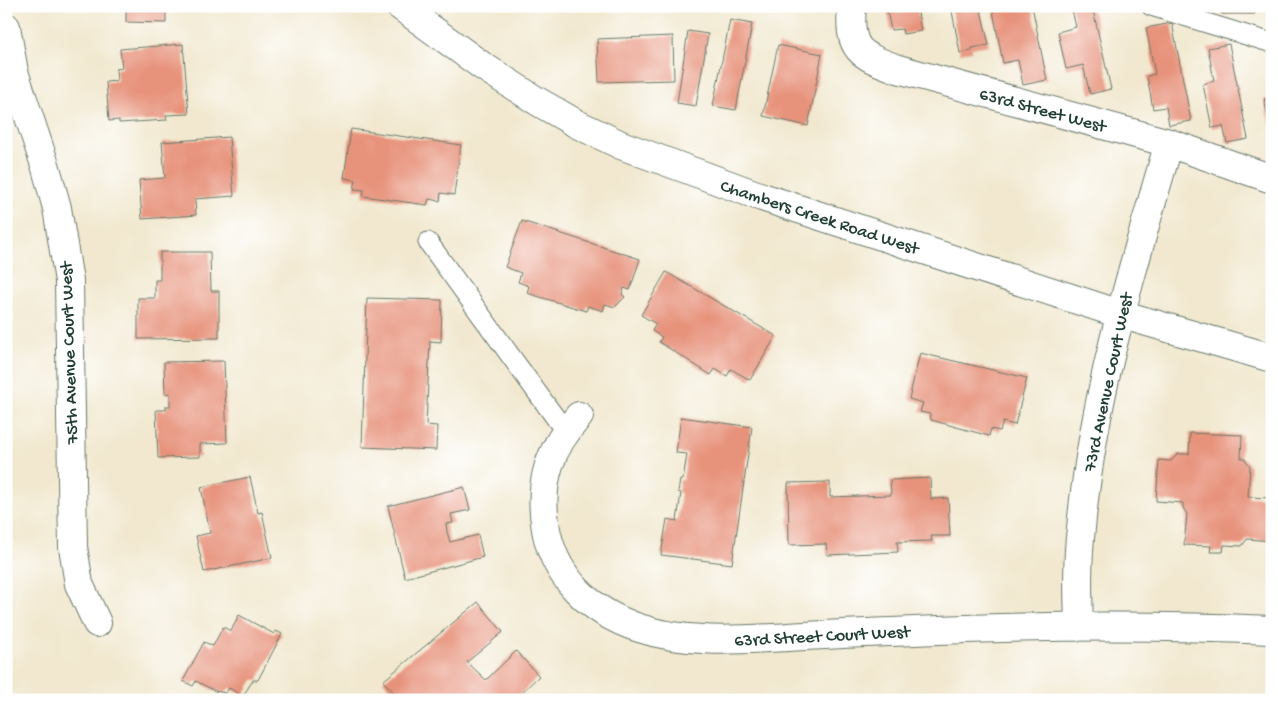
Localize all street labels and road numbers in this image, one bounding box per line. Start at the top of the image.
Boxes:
street label: 63rd Street West [977,84,1110,139]
street label: Chambers Creek Road West [717,176,923,261]
street label: 75th Avenue Court West [57,260,84,446]
street label: 73rd Avenue Court West [1080,290,1139,475]
street label: 63rd Street Court West [734,622,912,653]

